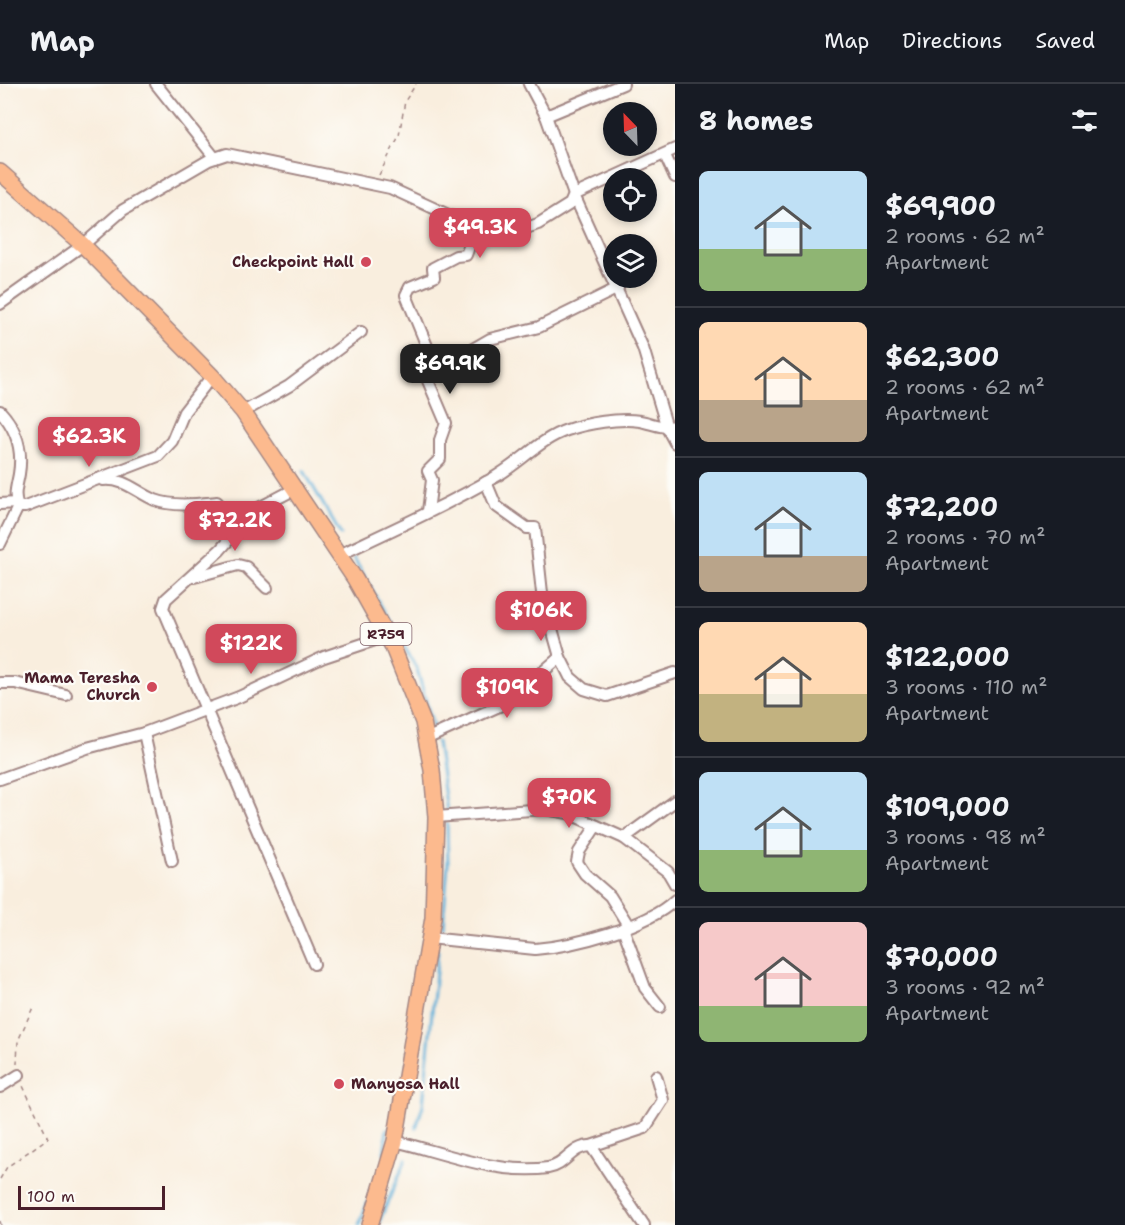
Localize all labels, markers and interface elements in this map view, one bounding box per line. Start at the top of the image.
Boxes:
text: Map [30,22,95,60]
text: Map [824,27,869,55]
text: Directions [902,27,1002,55]
text: Saved [1035,27,1095,55]
north arrow [603,102,657,156]
map controls [603,102,657,288]
text: 8 homes [699,103,813,138]
icon: filters [1068,104,1101,137]
button: locate [603,168,657,222]
text: $69,900 [885,188,996,223]
icon: home [747,195,819,267]
pin: $49.3K [431,208,529,259]
text: $49.3K [443,214,517,240]
text: 2 rooms · 62 m² [885,223,1045,249]
button: layers [603,234,657,288]
text: Apartment [885,249,989,275]
place label: Checkpoint Hall [232,252,354,272]
marker: Checkpoint Hall [359,255,373,269]
text: $62,300 [885,339,999,374]
pin: $69.9K [401,344,499,395]
icon: home [747,346,819,418]
text: $69.9K [414,350,486,376]
text: 2 rooms · 62 m² [885,374,1045,400]
text: Apartment [885,400,989,426]
pin: $62.3K [40,417,138,468]
text: $62.3K [52,423,126,449]
text: $72,200 [885,489,998,524]
icon: home [747,496,819,568]
pin: $72.2K [186,501,284,552]
text: $72.2K [198,507,272,533]
text: 2 rooms · 70 m² [885,524,1046,550]
text: Apartment [885,550,989,576]
pin: $106K [499,591,583,642]
text: $106K [509,597,573,623]
road number: R759 [360,623,412,645]
pin: $122K [209,624,293,675]
text: $122K [220,630,282,656]
text: $122,000 [885,639,1010,674]
icon: home [747,646,819,718]
place label: Mama Teresha Church [24,668,141,705]
pin: $109K [465,668,549,719]
text: $109K [475,674,539,700]
text: 3 rooms · 110 m² [885,674,1048,700]
marker: Mama Teresha Church [145,680,159,694]
text: Apartment [885,700,989,726]
pin: $70K [533,778,605,829]
text: $70K [542,784,596,810]
text: $109,000 [885,789,1010,824]
icon: home [747,796,819,868]
text: 3 rooms · 98 m² [885,824,1046,850]
text: Apartment [885,850,989,876]
text: $70,000 [885,939,998,974]
icon: home [747,946,819,1018]
text: 3 rooms · 92 m² [885,974,1045,1000]
text: Apartment [885,1000,989,1026]
place label: Manyosa Hall [351,1074,460,1094]
marker: Manyosa Hall [332,1077,346,1091]
scale bar [18,1183,165,1210]
text: 100 m [27,1186,75,1207]

